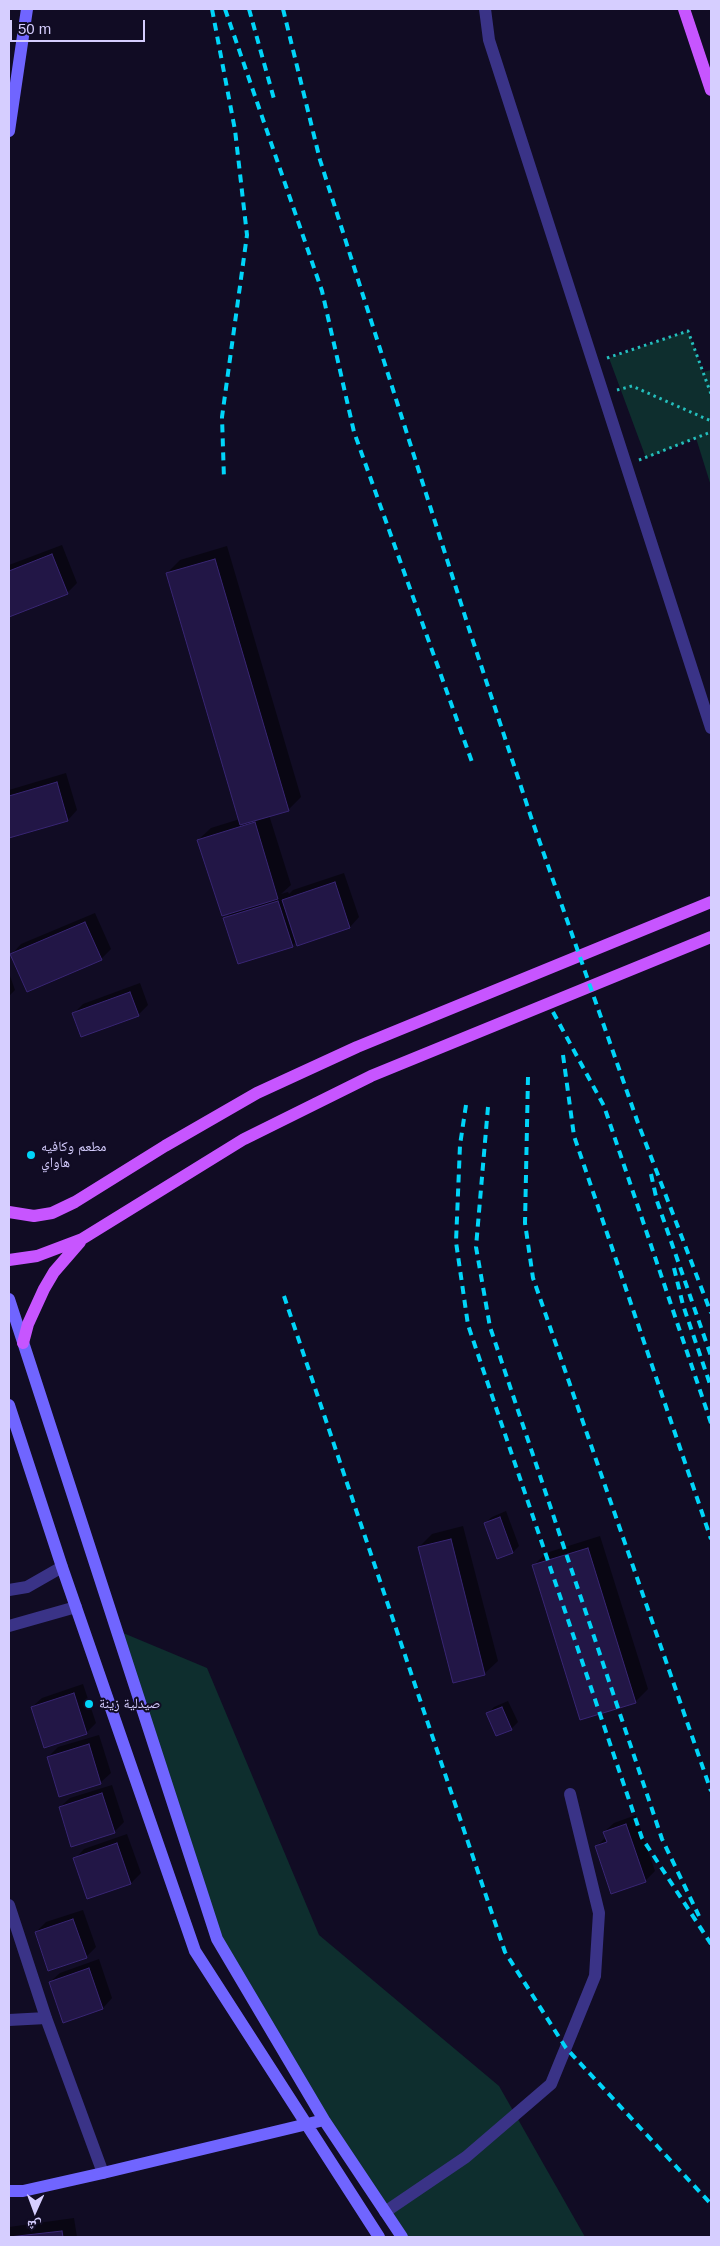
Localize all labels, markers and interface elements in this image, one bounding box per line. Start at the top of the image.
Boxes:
scale bar [12,10,148,42]
text: 50 m [18,20,51,37]
place label: مطعم وكافيه هاواي [41,1139,106,1172]
marker: مطعم وكافيه هاواي [25,1149,37,1161]
place label: صيدلية زينة [99,1696,161,1712]
marker: صيدلية زينة [83,1698,95,1710]
north arrow [10,2186,60,2236]
text: ش [27,2218,42,2234]

